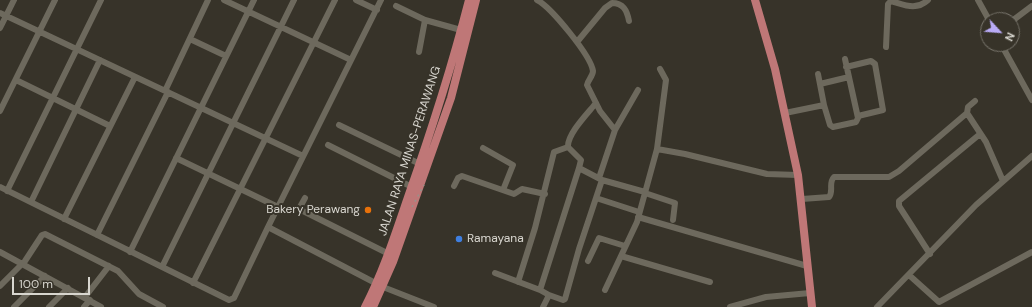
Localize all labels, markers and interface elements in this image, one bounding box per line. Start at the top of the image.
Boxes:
north arrow [980,12,1020,52]
text: N [1002,30,1018,43]
street label: JALAN RAYA MINAS-PERAWANG [376,64,444,238]
place label: Bakery Perawang [266,203,360,217]
marker: Bakery Perawang [363,205,373,215]
place label: Ramayana [467,232,524,246]
marker: Ramayana [454,234,464,244]
scale bar [14,269,92,295]
text: 100 m [19,276,53,292]

